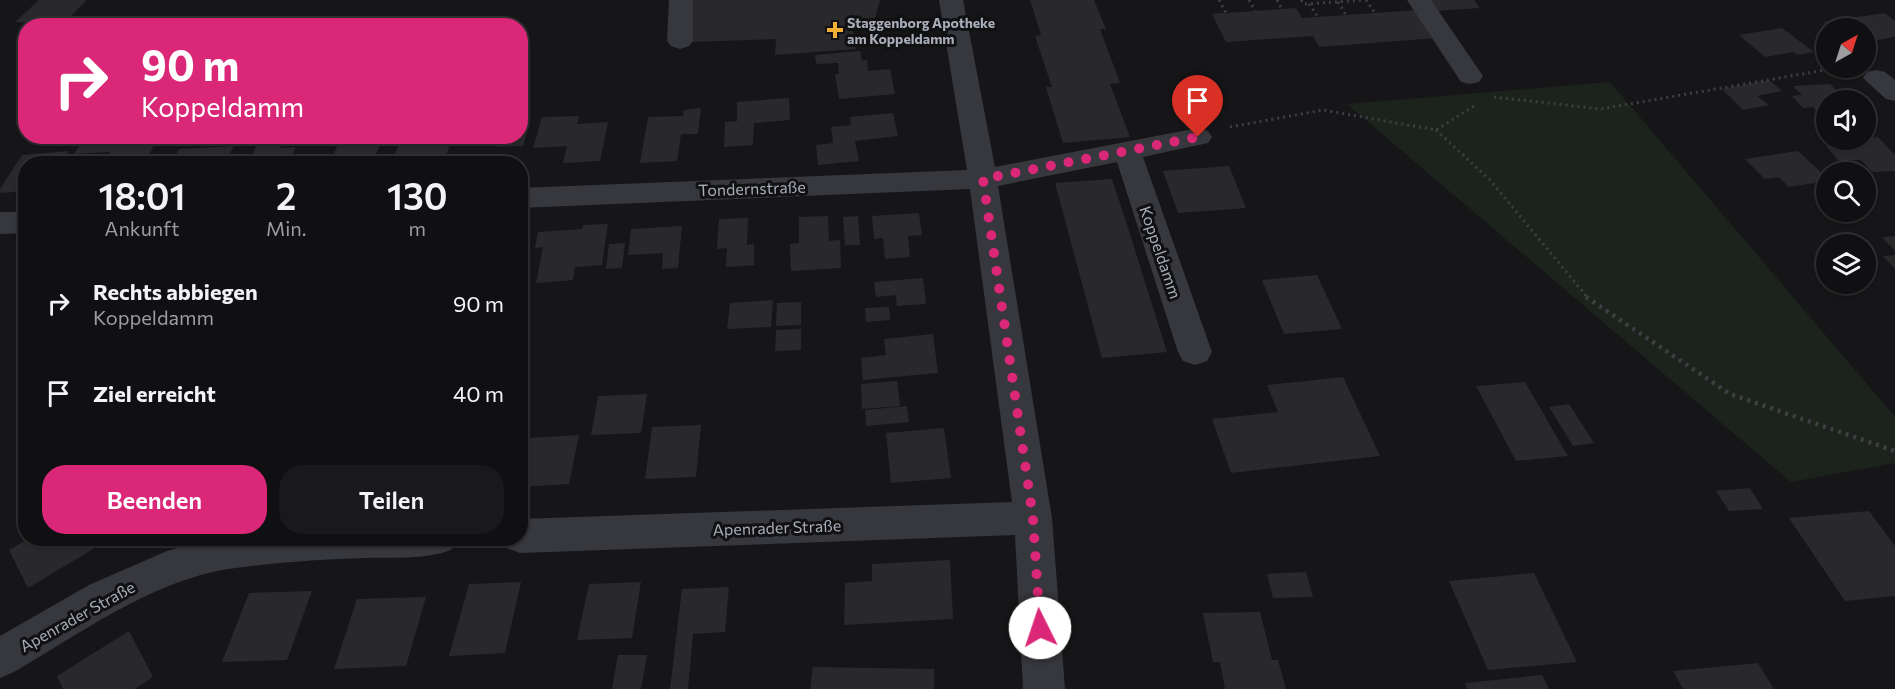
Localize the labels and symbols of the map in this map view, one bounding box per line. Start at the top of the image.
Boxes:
place label: Staggenborg Apotheke am Koppeldamm [847,14,995,47]
north arrow [1816,18,1876,78]
marker: Staggenborg Apotheke am Koppeldamm [828,23,842,37]
pin [1172,75,1223,137]
street label: Tondernstraße [698,177,806,199]
street label: Koppeldamm [1136,203,1186,301]
street label: Apenrader Straße [713,515,841,539]
street label: Apenrader Straße [16,577,138,655]
position arrow [1008,596,1072,660]

